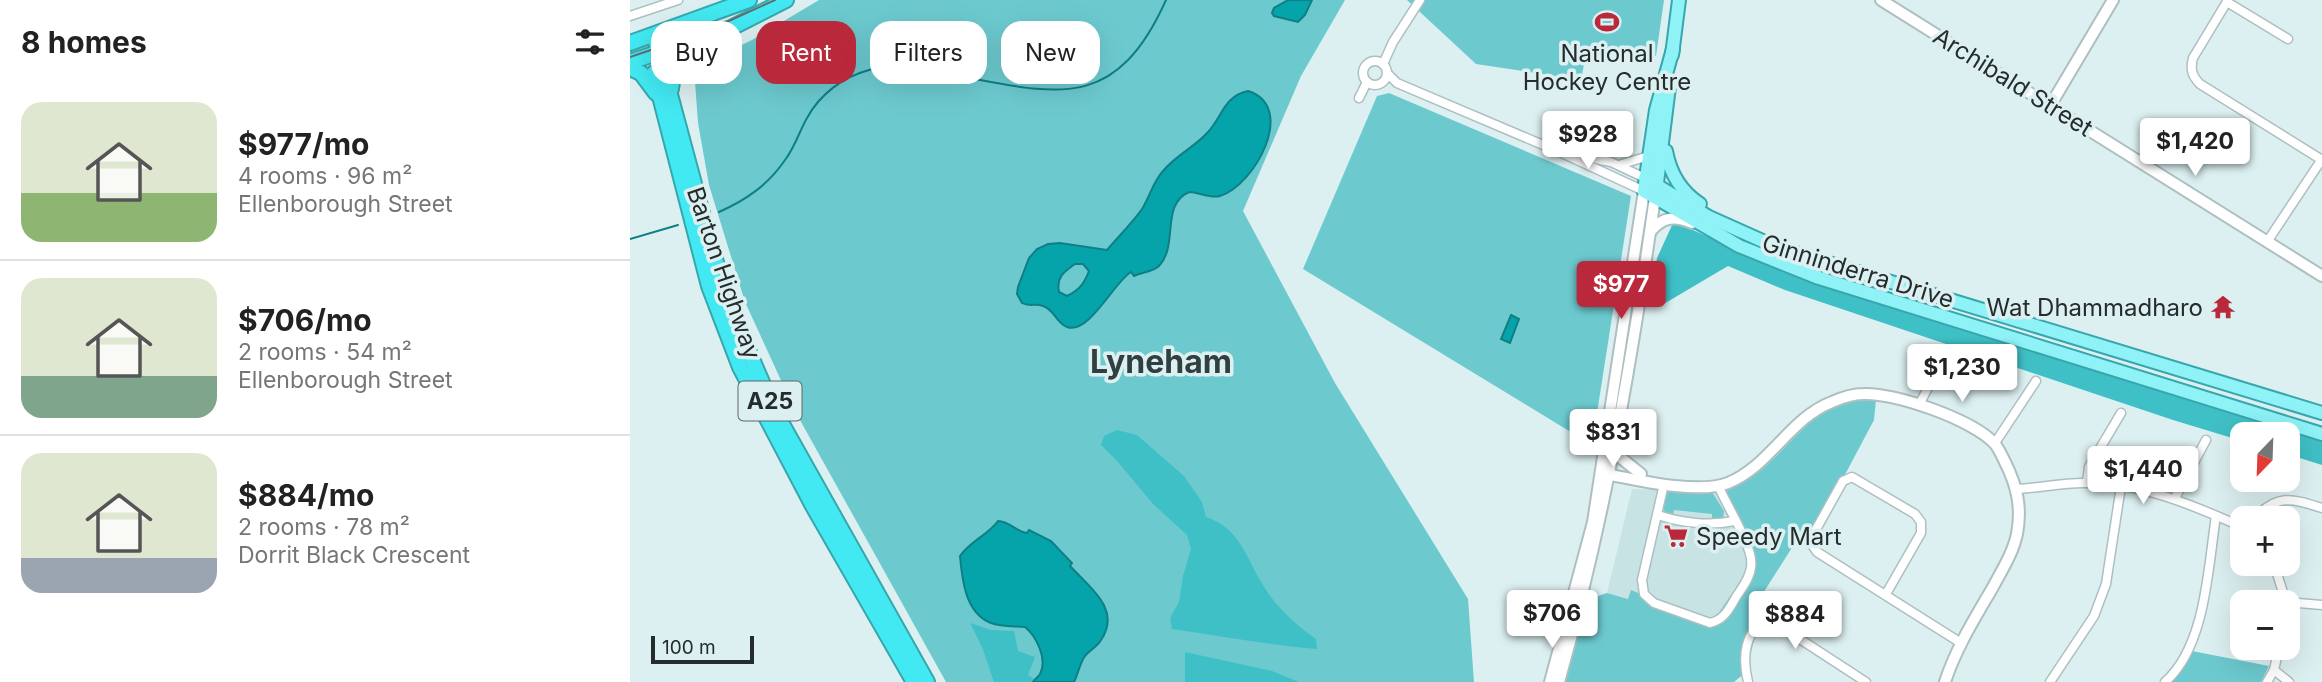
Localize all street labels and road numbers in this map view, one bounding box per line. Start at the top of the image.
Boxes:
street label: Archibald Street [1928,21,2098,143]
street label: Barton Highway [681,183,767,363]
street label: Ginninderra Drive [1759,228,1957,314]
road number: A25 [738,382,802,420]

